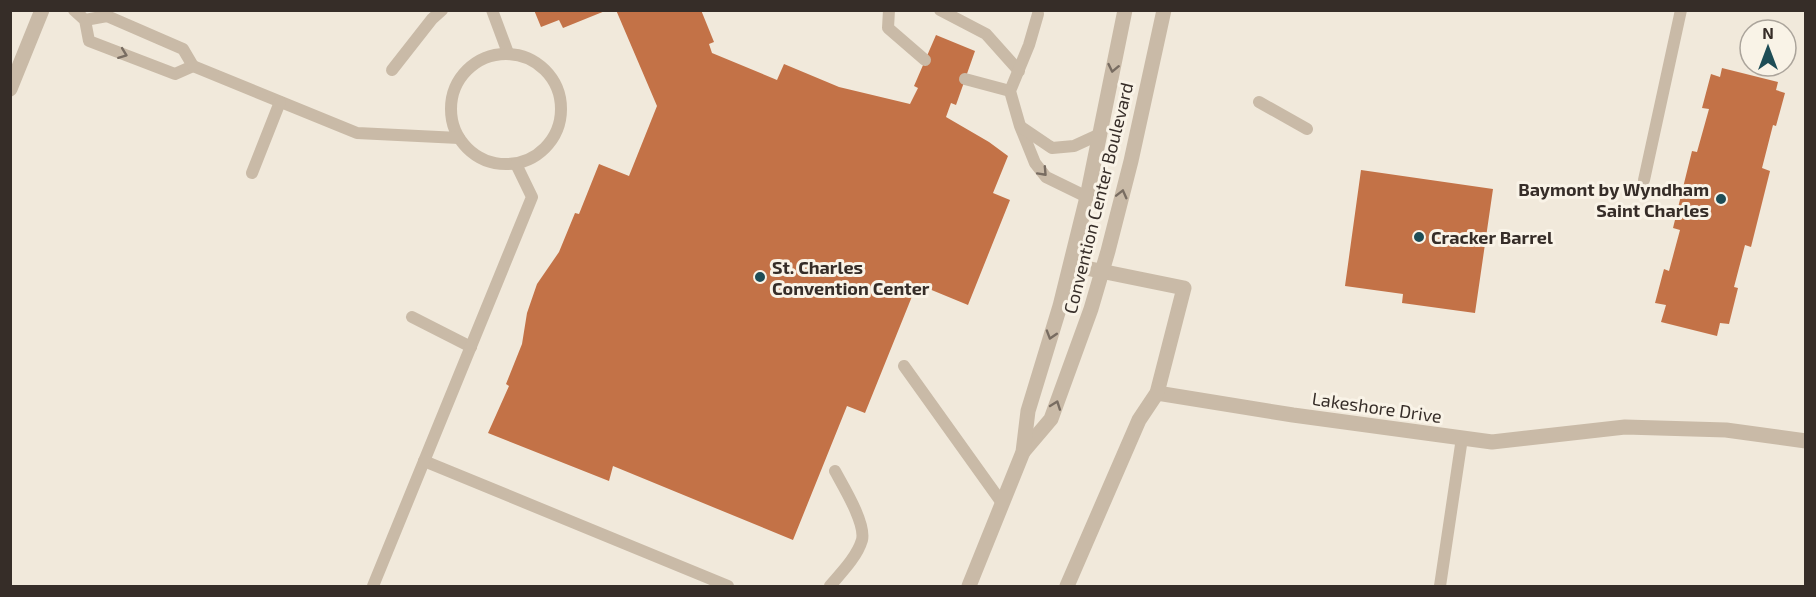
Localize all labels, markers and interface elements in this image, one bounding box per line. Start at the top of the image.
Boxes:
north arrow [1738,18,1798,78]
text: N [1762,23,1774,42]
one-way arrow [117,47,128,60]
one-way arrow [1107,62,1120,72]
street label: Convention Center Boulevard [1059,80,1137,316]
one-way arrow [1036,165,1047,175]
place label: Baymont by Wyndham Saint Charles [1518,178,1709,221]
one-way arrow [1115,189,1128,199]
marker: Baymont by Wyndham Saint Charles [1714,192,1728,206]
place label: Cracker Barrel [1431,226,1553,248]
marker: Cracker Barrel [1412,230,1426,244]
place label: St. Charles Convention Center [772,256,930,299]
marker: St. Charles Convention Center [753,270,767,284]
one-way arrow [1046,329,1058,340]
street label: Lakeshore Drive [1311,387,1443,427]
one-way arrow [1049,400,1061,411]

